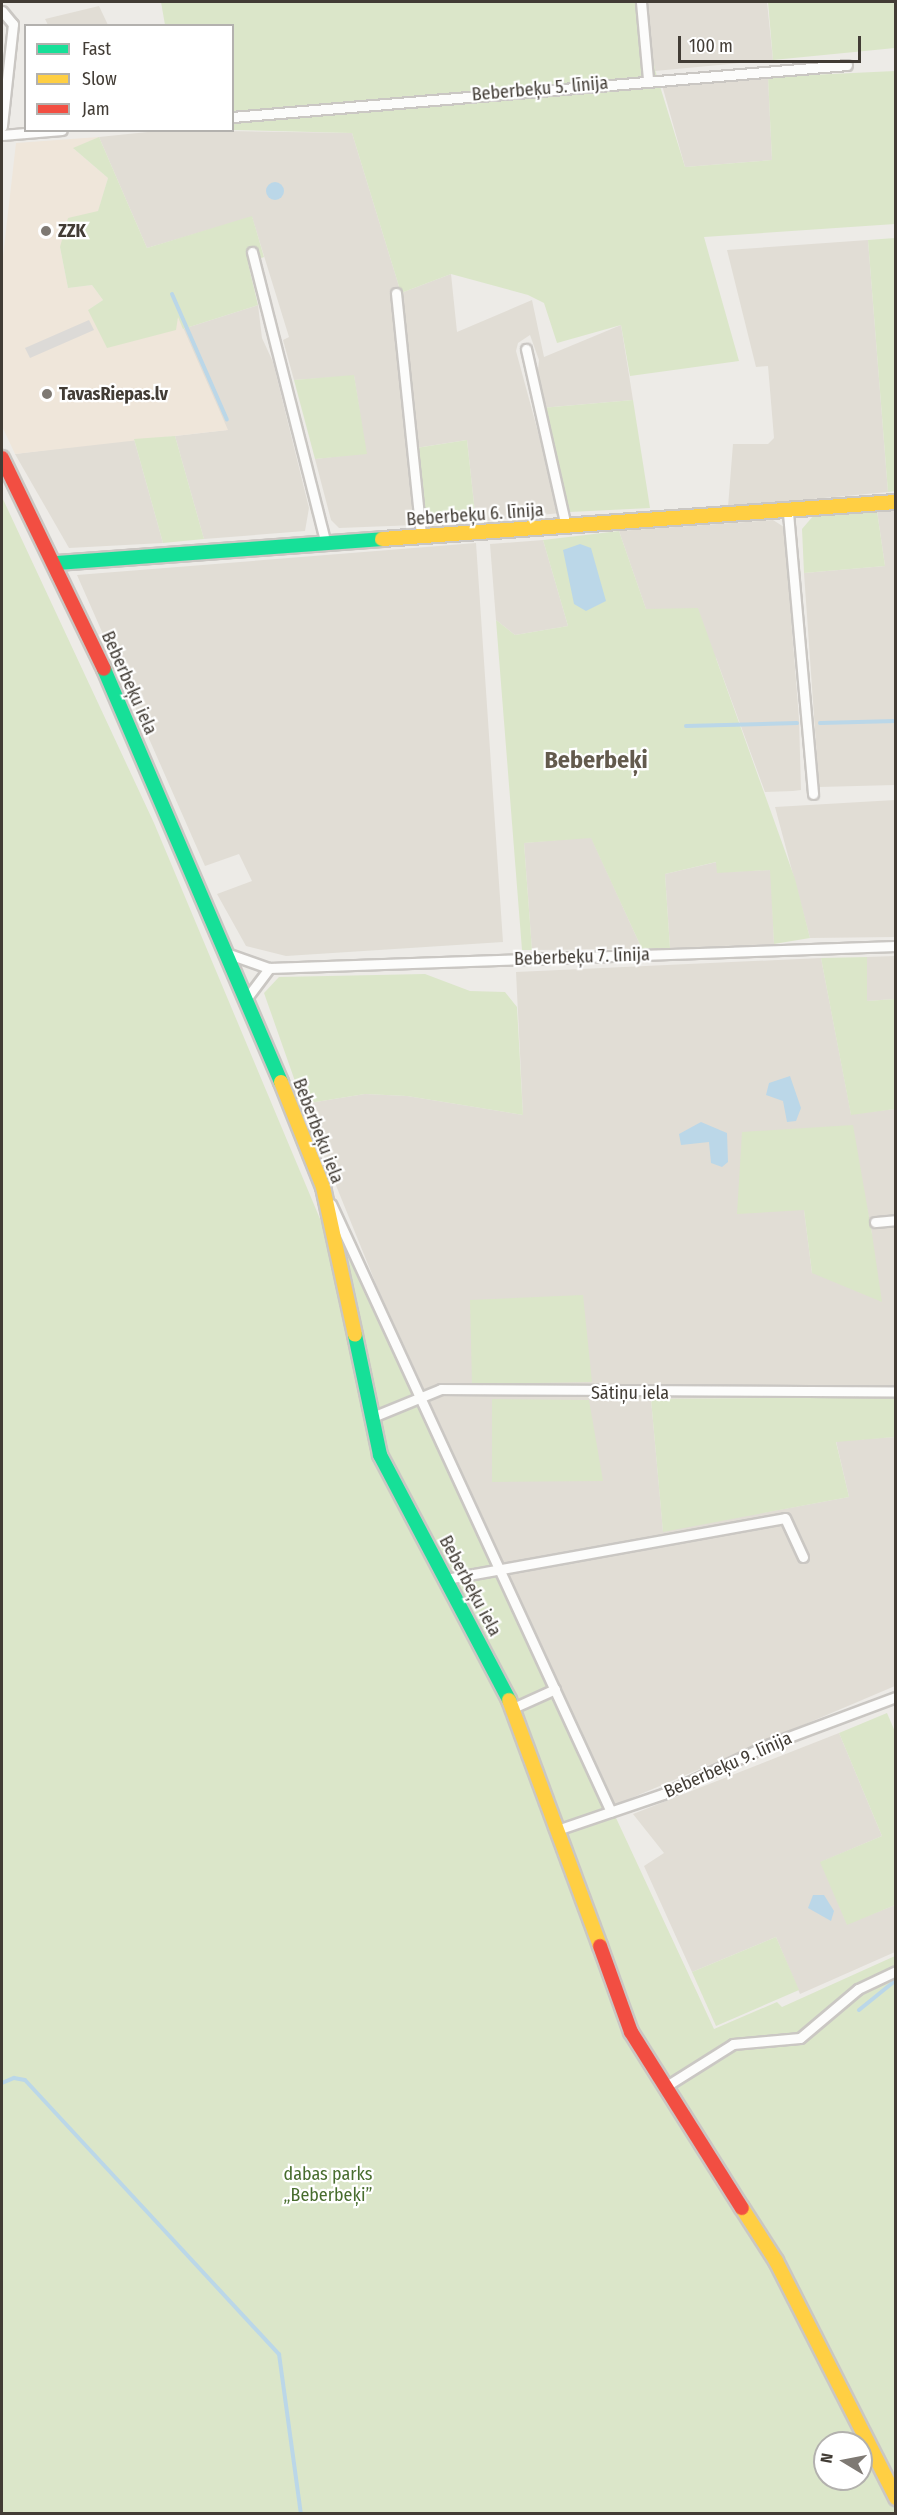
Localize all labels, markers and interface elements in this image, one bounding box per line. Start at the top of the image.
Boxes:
legend [24,24,234,132]
scale bar [681,24,864,62]
text: 100 m [689,35,733,57]
text: Fast [82,38,111,60]
text: Slow [82,68,117,90]
street label: Beberbeķu 5. līnija [471,72,609,106]
text: Jam [82,98,110,120]
place label: ZZK [58,220,86,242]
marker: ZZK [39,224,53,238]
place label: TavasRiepas.lv [59,383,168,405]
marker: TavasRiepas.lv [40,387,54,401]
street label: Beberbeķu 6. līnija [406,499,544,531]
street label: Beberbeķu iela [97,628,161,738]
district label: Beberbeķi [544,747,648,775]
street label: Beberbeķu 7. līnija [514,944,650,970]
street label: Beberbeķu iela [288,1075,348,1187]
street label: Sātiņu iela [591,1382,669,1404]
street label: Beberbeķu iela [434,1532,506,1640]
street label: Beberbeķu 9. līnija [661,1727,795,1803]
park label: dabas parks „Beberbeķi” [284,2164,372,2206]
north arrow [813,2431,873,2491]
text: N [817,2452,837,2465]

